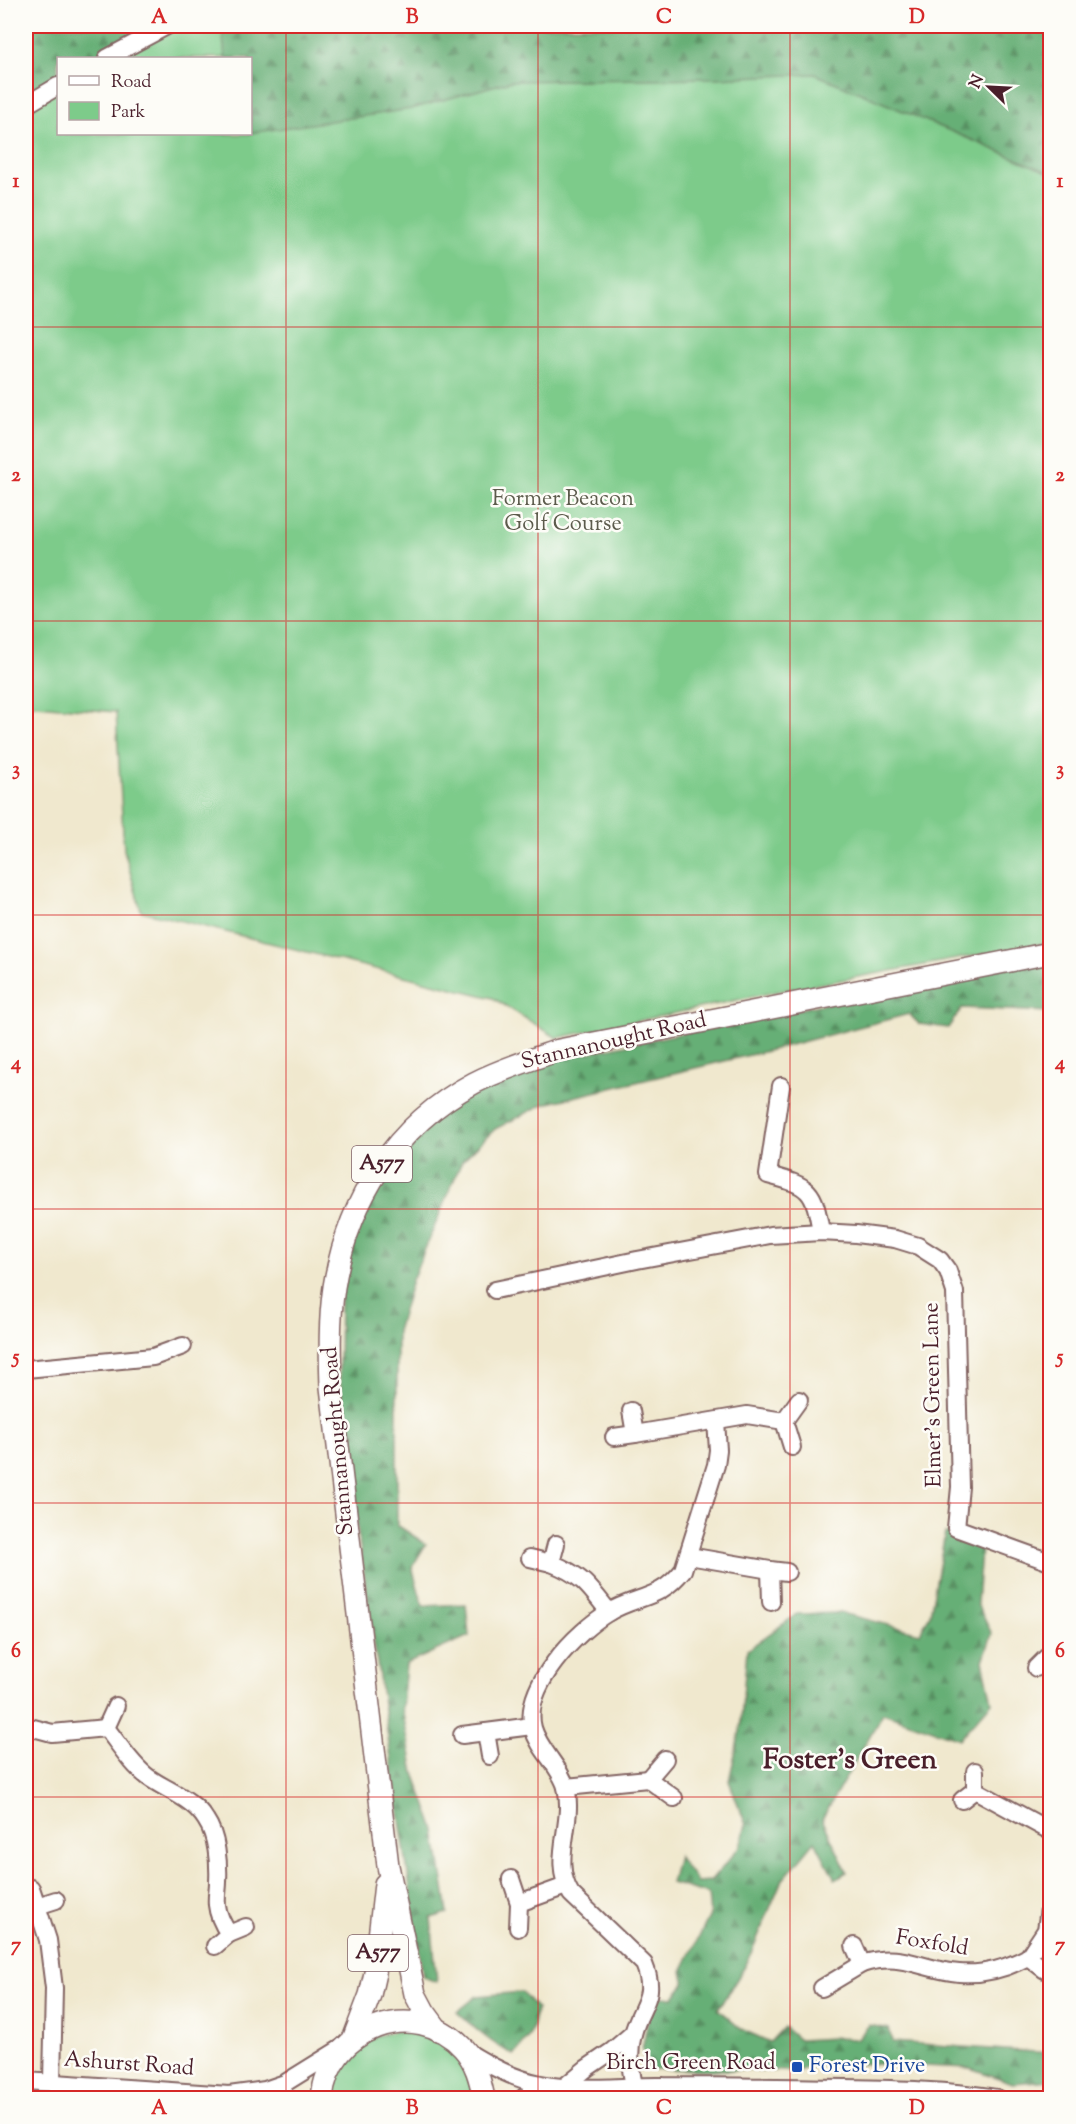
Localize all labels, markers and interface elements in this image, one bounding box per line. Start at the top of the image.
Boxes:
text: A [151,4,168,33]
text: B [406,4,419,33]
text: C [656,4,672,33]
text: D [909,4,925,33]
legend [57,57,252,135]
north arrow [959,57,1019,117]
text: Road [111,70,151,96]
text: N [964,71,991,92]
text: Park [111,100,146,126]
text: 1 [13,168,20,197]
text: 1 [1057,168,1064,197]
text: 2 [11,462,21,491]
text: 2 [1055,462,1065,491]
park label: Former Beacon Golf Course [492,484,634,541]
text: 3 [12,756,20,785]
text: 3 [1056,756,1064,785]
street label: Stannanought Road [518,1005,710,1079]
text: 4 [10,1050,21,1079]
text: 4 [1054,1050,1065,1079]
road number: A577 [352,1146,412,1182]
street label: Elmer's Green Lane [916,1302,952,1488]
text: 5 [11,1344,20,1373]
text: 5 [1055,1344,1064,1373]
street label: Stannanought Road [315,1345,363,1537]
text: 6 [11,1638,21,1667]
text: 6 [1055,1638,1065,1667]
district label: Foster's Green [763,1741,938,1781]
street label: Foxfold [893,1922,971,1966]
text: 7 [11,1932,22,1961]
text: 7 [1055,1932,1066,1961]
road number: A577 [348,1935,408,1971]
street label: Ashurst Road [63,2044,195,2086]
street label: Birch Green Road [606,2048,776,2080]
place label: Forest Drive [809,2051,925,2083]
marker: Forest Drive [790,2060,804,2074]
text: A [151,2095,168,2124]
text: B [406,2095,419,2124]
text: C [656,2095,672,2124]
text: D [909,2095,925,2124]

